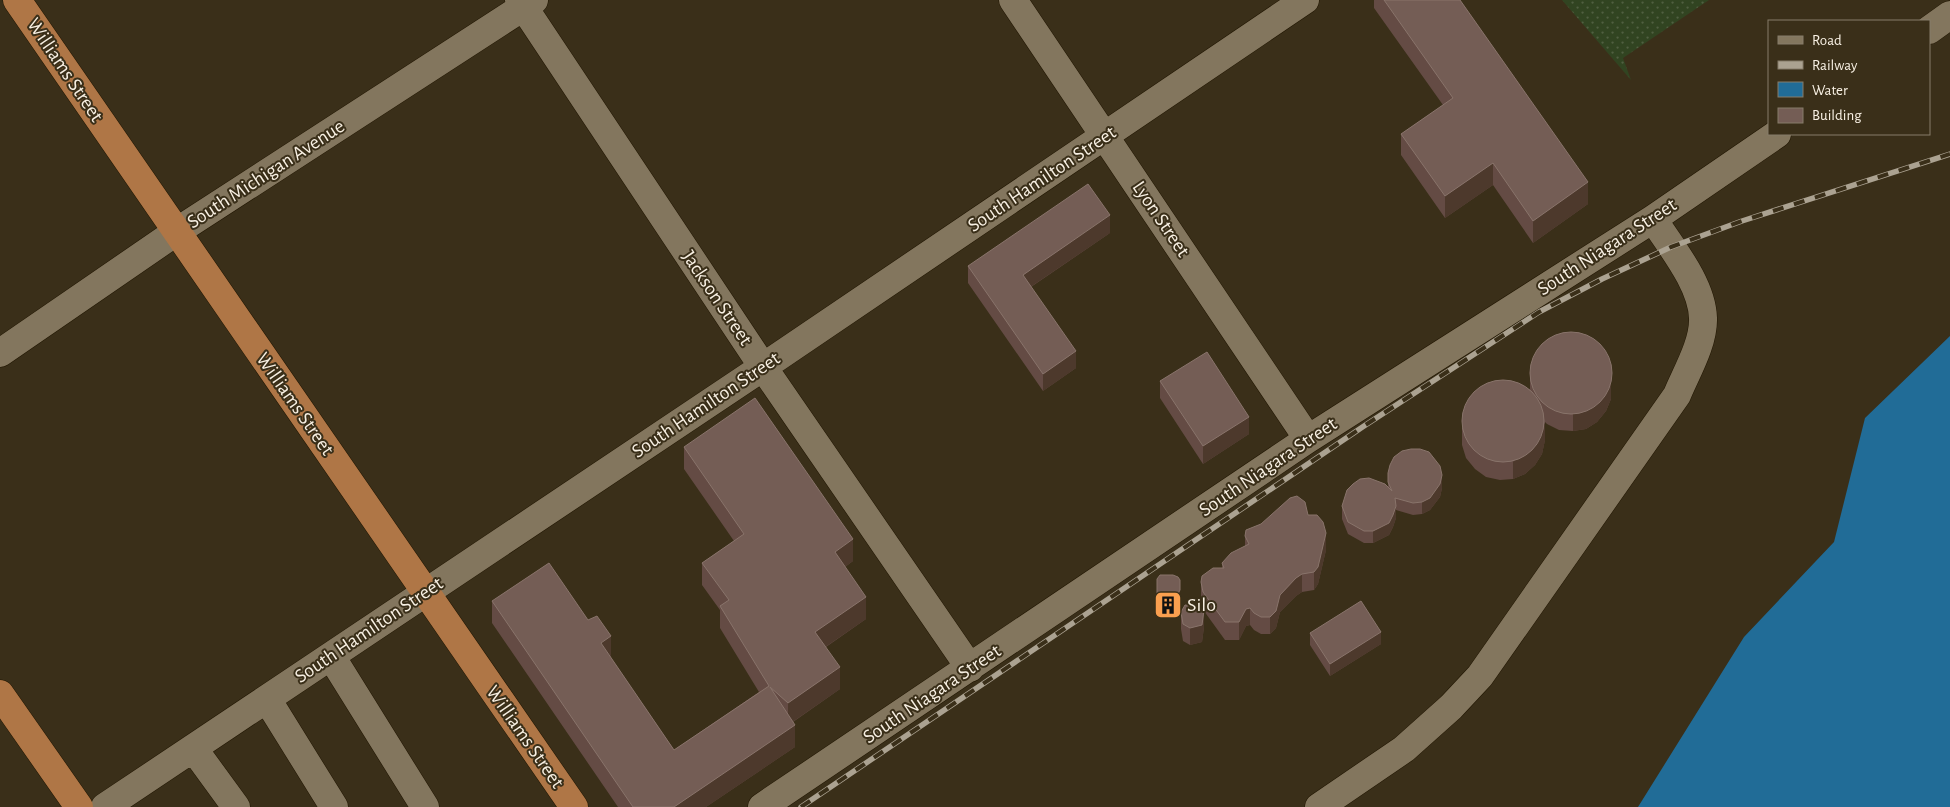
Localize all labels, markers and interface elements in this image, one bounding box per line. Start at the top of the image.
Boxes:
street label: Williams Street [23,15,107,126]
legend [1768,20,1930,135]
text: Road [1812,33,1842,48]
text: Railway [1812,58,1858,73]
text: Water [1812,83,1848,98]
text: Building [1812,108,1862,123]
street label: South Michigan Avenue [184,116,348,232]
street label: South Hamilton Street [964,122,1120,236]
street label: Lyon Street [1129,178,1194,261]
street label: South Niagara Street [1534,194,1681,299]
street label: Jackson Street [678,247,756,350]
street label: South Hamilton Street [628,348,784,462]
street label: Williams Street [252,349,338,459]
street label: South Niagara Street [1196,413,1341,520]
street label: South Hamilton Street [291,573,447,687]
building icon: Silo [1153,590,1183,620]
place label: Silo [1187,595,1216,615]
street label: South Niagara Street [860,640,1005,747]
street label: Williams Street [482,682,568,792]

